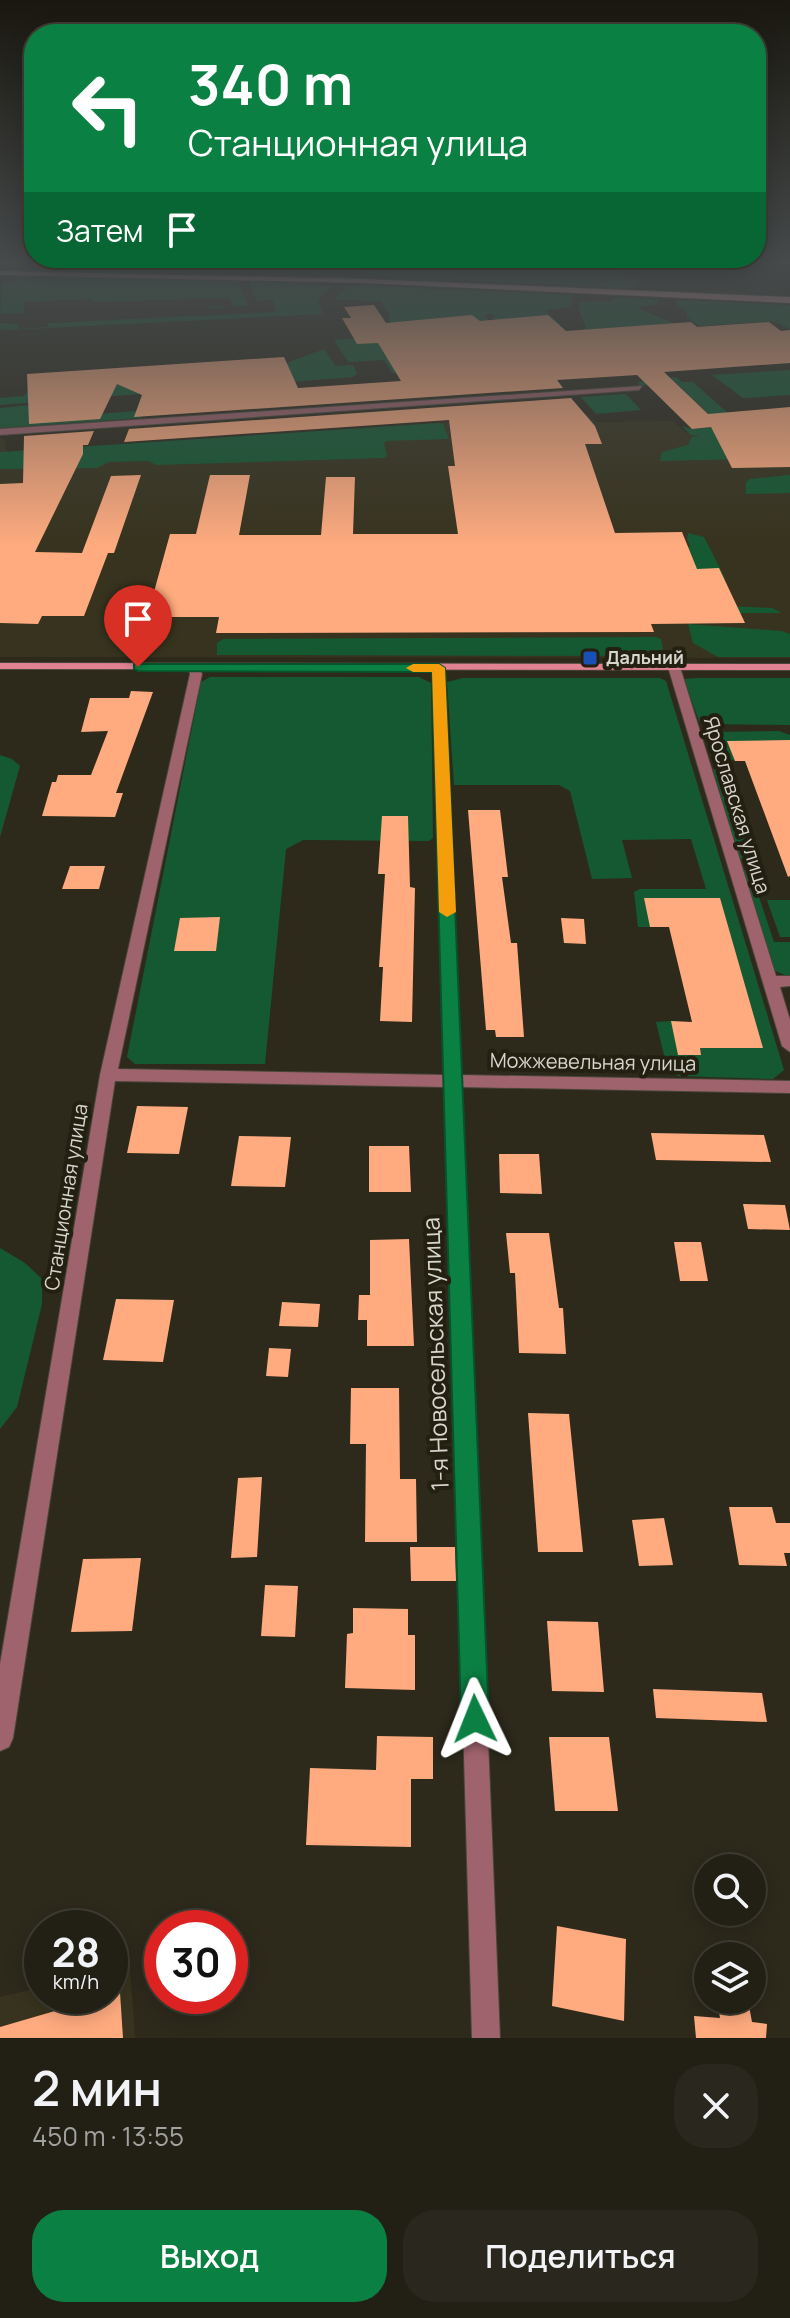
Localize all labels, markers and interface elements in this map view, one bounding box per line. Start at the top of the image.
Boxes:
text: 340 m [188,45,353,122]
icon: left [56,56,160,160]
text: Станционная улица [188,118,528,167]
icon: arrive [160,208,204,252]
text: Затем [56,210,144,251]
pin [104,585,172,667]
icon: arrive [116,597,160,641]
place label: Дальний [606,645,684,669]
marker: Дальний [581,649,599,667]
street label: Ярославская улица [698,713,777,897]
street label: Можжевельная улица [490,1046,696,1077]
street label: Станционная улица [37,1102,94,1292]
street label: 1-я Новосельская улица [413,1217,456,1491]
position arrow [433,1677,517,1761]
map controls [694,1854,766,2014]
button: search [694,1854,766,1926]
speed limit sign: 30 [144,1910,248,2014]
text: 28 [52,1924,100,1979]
button: layers [694,1942,766,2014]
text: km/h [53,1968,99,1995]
text: 2 мин [32,2055,162,2120]
button: close [674,2064,758,2148]
text: 450 m · 13:55 [32,2118,184,2154]
button: Выход [32,2210,387,2302]
button: Поделиться [403,2210,758,2302]

